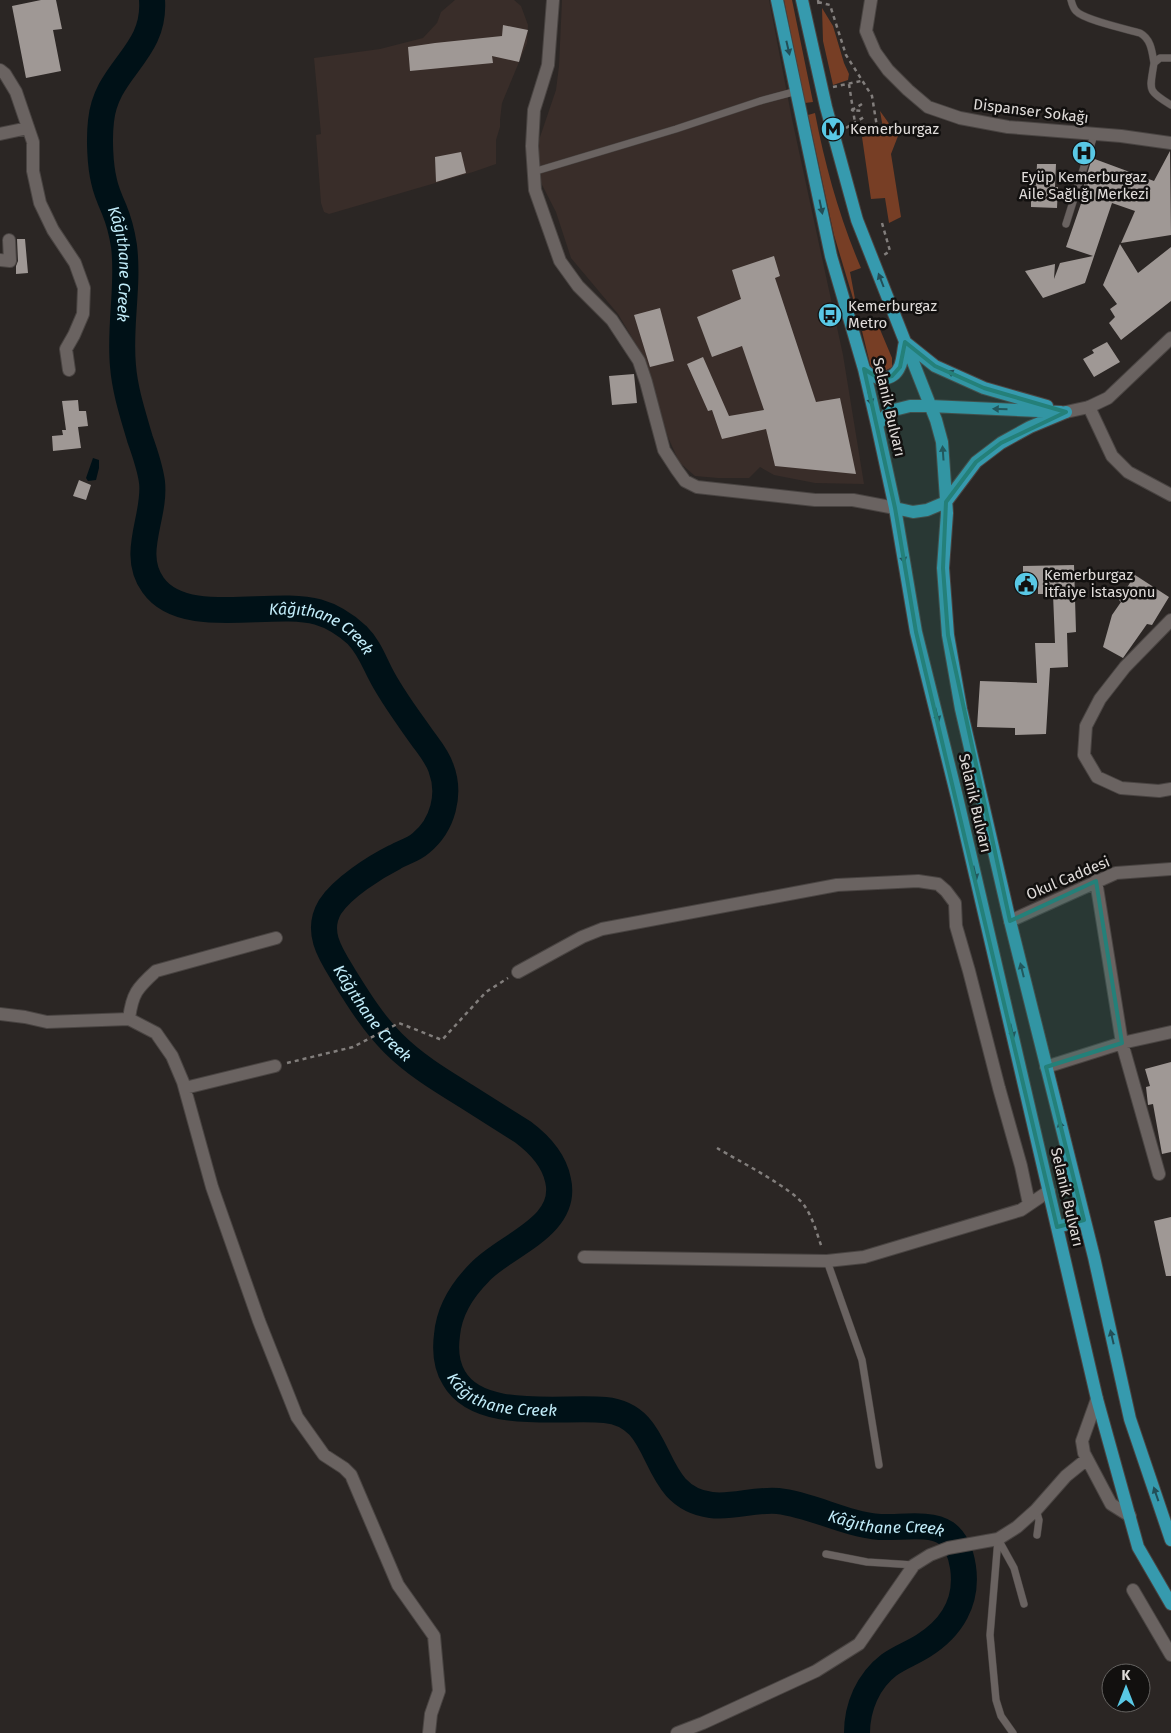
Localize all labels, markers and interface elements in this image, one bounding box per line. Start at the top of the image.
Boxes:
one-way arrow [784,40,792,55]
street label: Dispanser Sokağı [972,95,1090,127]
metro station icon: Kemerburgaz [820,116,846,142]
place label: Kemerburgaz [850,120,940,138]
hospital icon: Eyüp Kemerburgaz Aile Sağlığı Merkezi [1071,140,1097,166]
place label: Eyüp Kemerburgaz Aile Sağlığı Merkezi [1019,168,1149,203]
one-way arrow [817,199,825,214]
water label: Kâğıthane Creek [104,203,135,323]
one-way arrow [877,272,885,287]
place label: Kemerburgaz Metro [848,297,938,332]
bus stop icon: Kemerburgaz Metro [817,302,843,328]
street label: Selanik Bulvarı [869,356,909,458]
one-way arrow [947,370,961,378]
one-way arrow [867,390,875,405]
one-way arrow [992,405,1008,413]
one-way arrow [938,445,946,461]
one-way arrow [900,548,908,564]
place label: Kemerburgaz İtfaiye İstasyonu [1044,566,1156,601]
public building icon: Kemerburgaz İtfaiye İstasyonu [1013,571,1039,597]
water label: Kâğıthane Creek [269,599,378,658]
one-way arrow [933,707,941,722]
street label: Selanik Bulvarı [955,752,995,854]
street label: Okul Caddesi [1024,852,1112,904]
one-way arrow [971,865,979,880]
water label: Kâğıthane Creek [330,961,416,1065]
one-way arrow [1018,963,1026,978]
one-way arrow [1008,1024,1016,1039]
one-way arrow [1057,1121,1065,1136]
street label: Selanik Bulvarı [1047,1146,1087,1248]
one-way arrow [1108,1330,1116,1345]
water label: Kâğıthane Creek [443,1369,557,1419]
one-way arrow [1151,1486,1159,1501]
water label: Kâğıthane Creek [826,1506,948,1540]
north arrow [1101,1663,1151,1713]
text: K [1122,1667,1132,1684]

